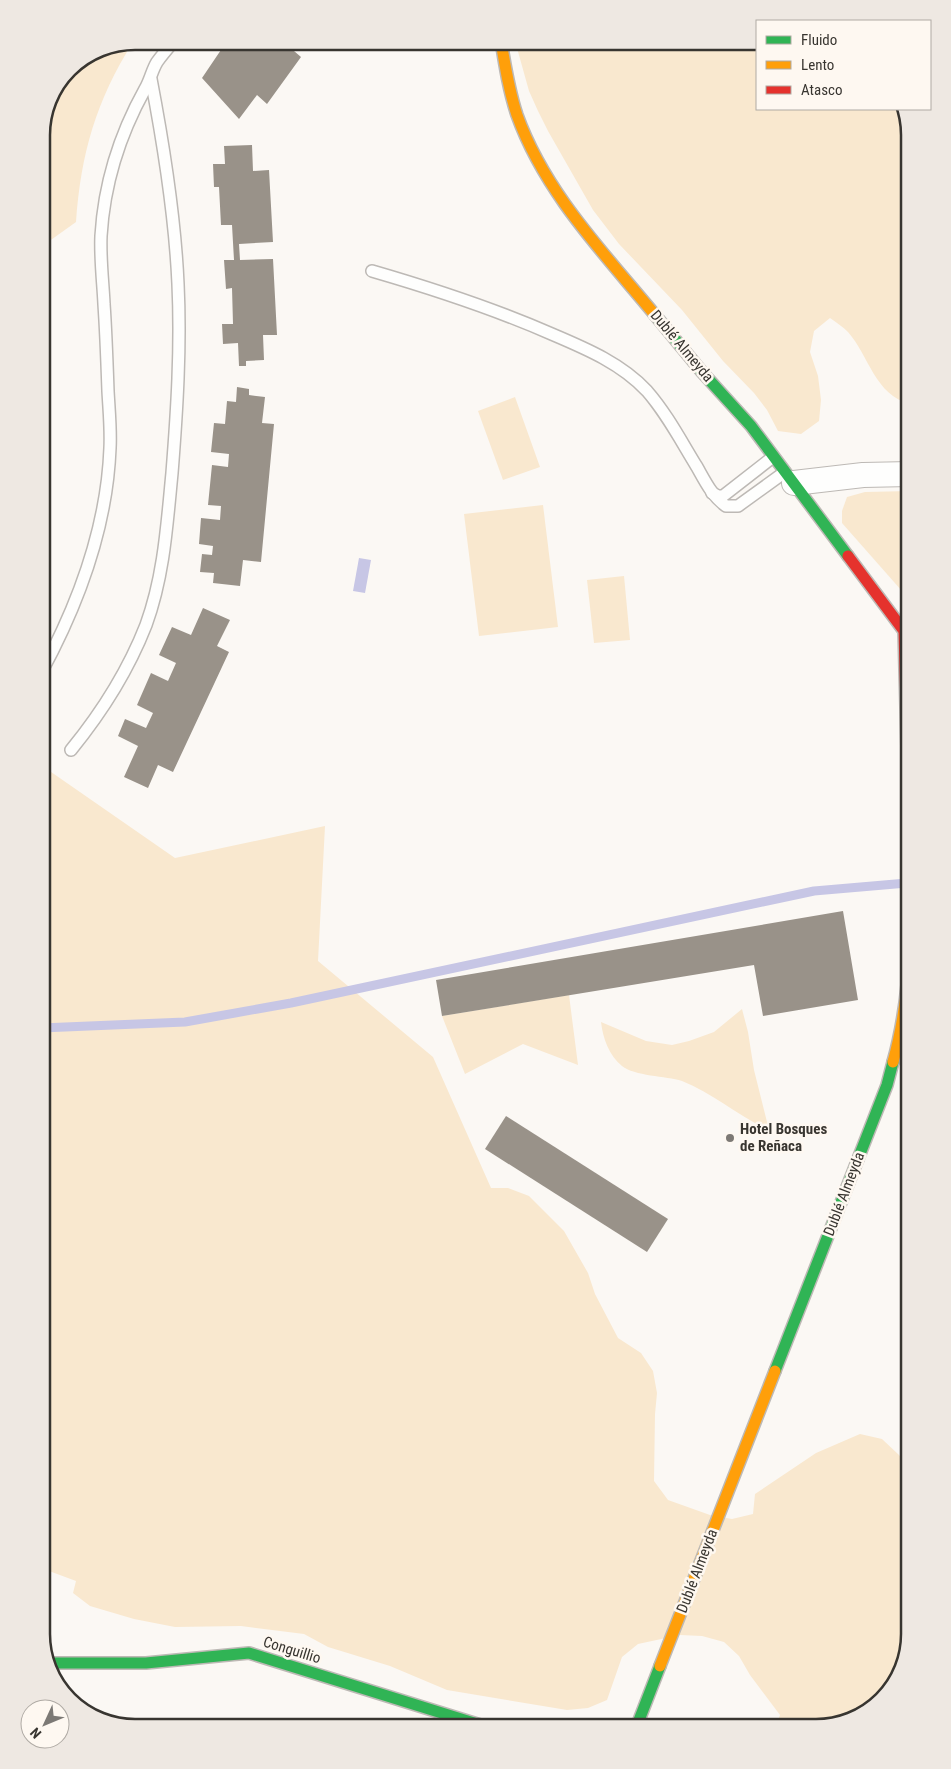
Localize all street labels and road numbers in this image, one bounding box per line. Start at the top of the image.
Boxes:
street label: Dublé Almeyda [647,306,717,386]
street label: Dublé Almeyda [820,1150,868,1238]
street label: Dublé Almeyda [673,1527,721,1615]
street label: Conguillio [261,1633,323,1667]

